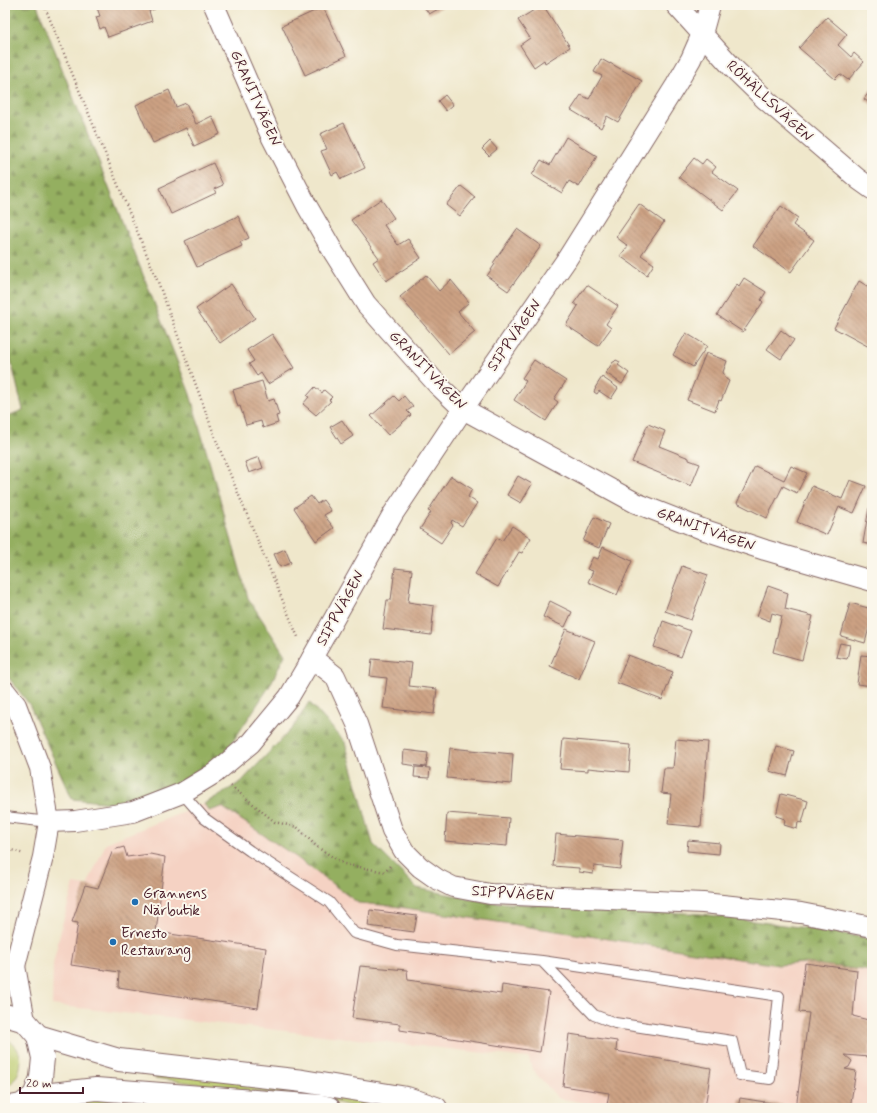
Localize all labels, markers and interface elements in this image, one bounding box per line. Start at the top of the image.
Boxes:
street label: GRANITVÄGEN [225,47,285,150]
street label: RÖHÄLLSVÄGEN [722,56,817,147]
street label: SIPPVÄGEN [483,296,547,375]
street label: GRANITVÄGEN [384,327,470,415]
street label: GRANITVÄGEN [654,503,758,557]
street label: SIPPVÄGEN [312,567,370,650]
street label: SIPPVÄGEN [471,881,555,907]
place label: Grannens Närbutik [143,884,207,921]
marker: Grannens Närbutik [130,897,140,907]
place label: Ernesto Restaurang [121,924,191,962]
marker: Ernesto Restaurang [108,937,118,947]
scale bar [20,1069,83,1095]
text: 20 m [26,1076,52,1092]

